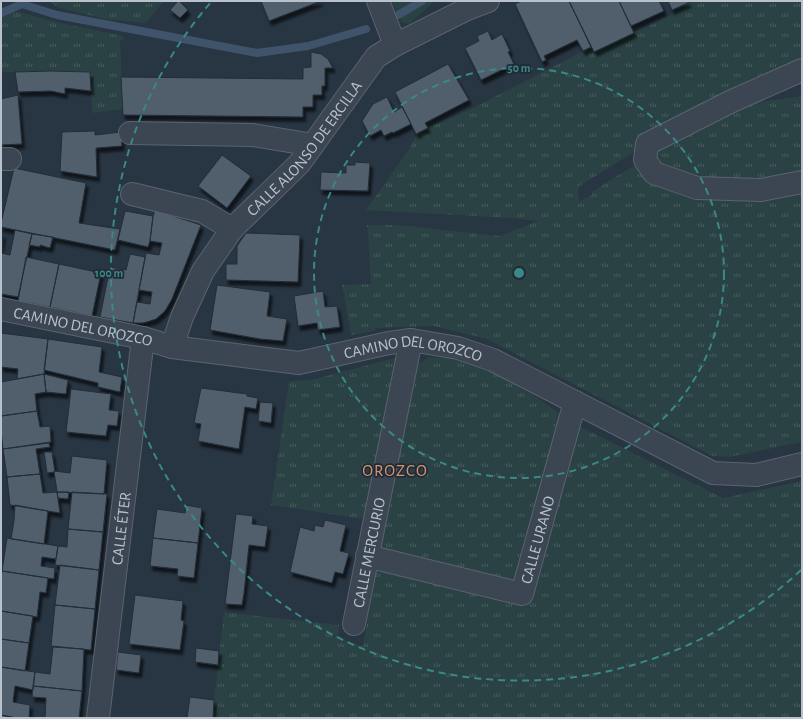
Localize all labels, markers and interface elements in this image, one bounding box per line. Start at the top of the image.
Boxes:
text: 50 m [508,62,531,74]
street label: CALLE ALONSO DE ERCILLA [244,78,365,219]
centre of rings [512,266,526,280]
text: 100 m [95,267,123,279]
street label: CAMINO DEL OROZCO [12,305,154,349]
street label: CAMINO DEL OROZCO [342,333,484,365]
district label: OROZCO [362,462,428,479]
street label: CALLE ÉTER [109,491,134,566]
street label: CALLE URANO [518,494,558,586]
street label: CALLE MERCURIO [351,496,388,609]

